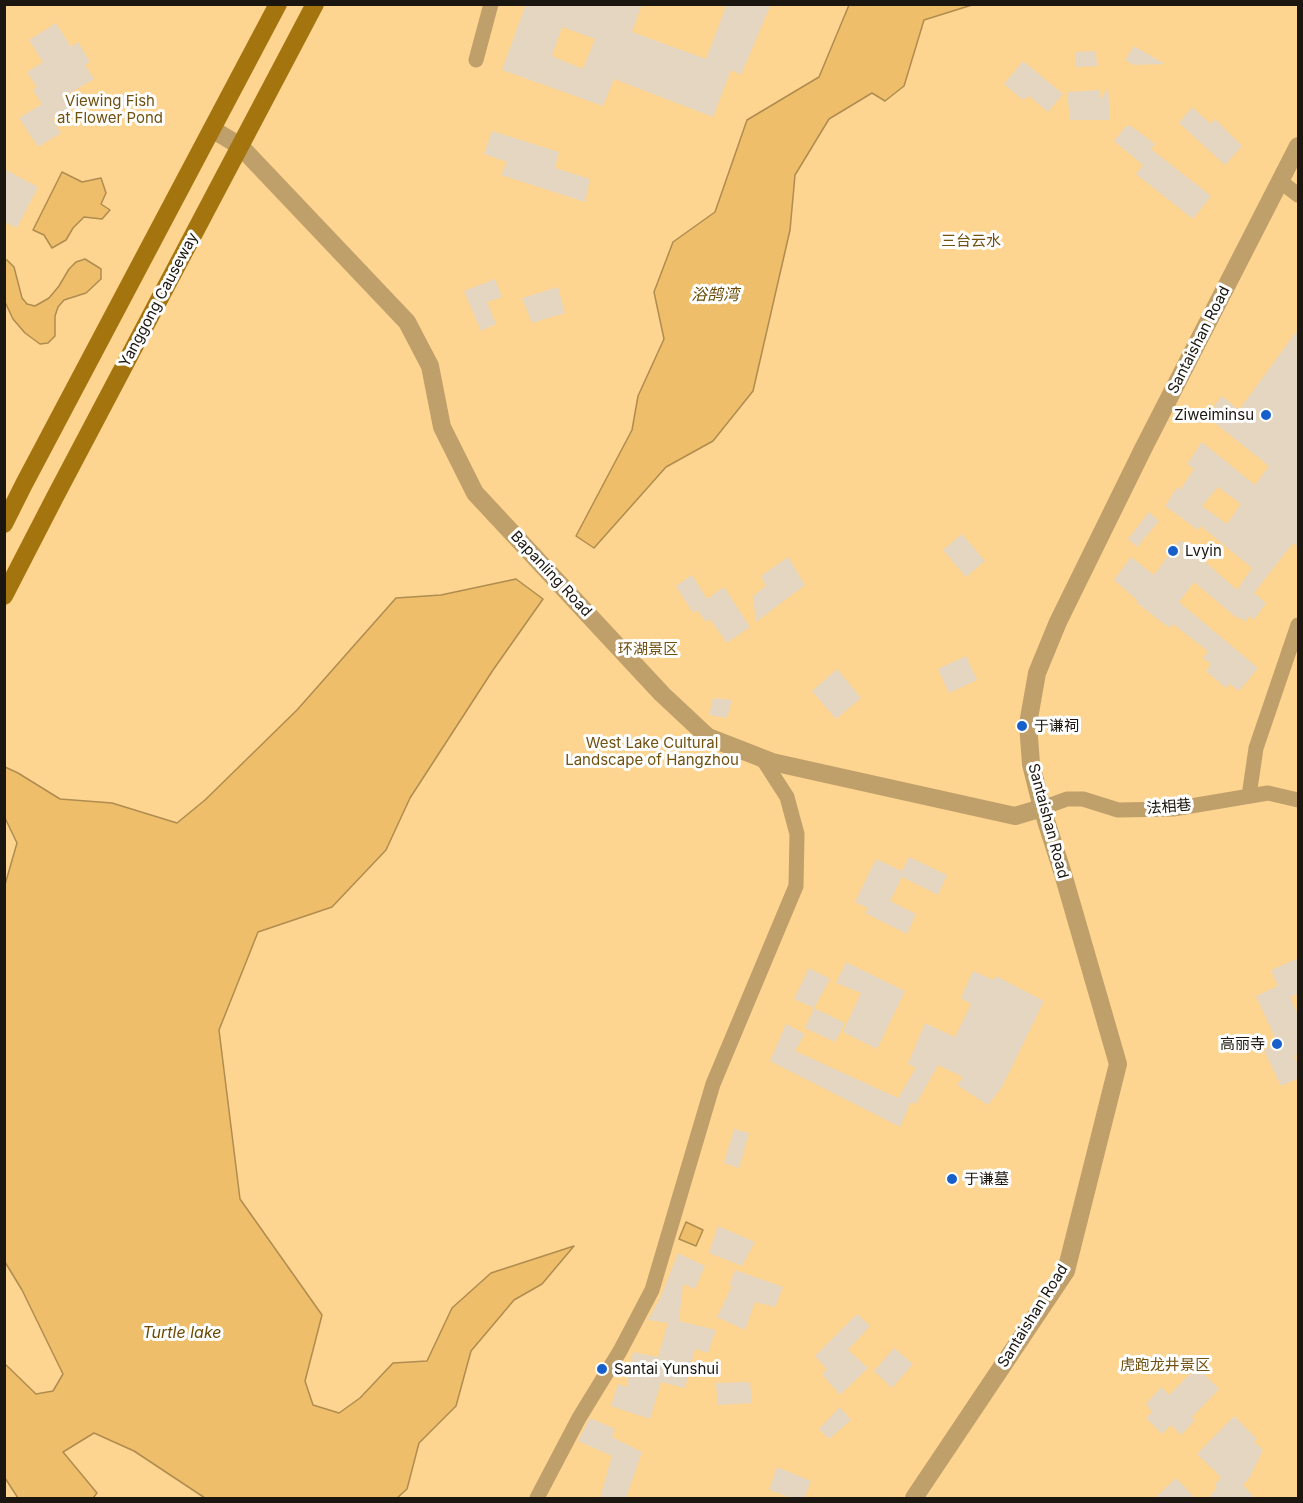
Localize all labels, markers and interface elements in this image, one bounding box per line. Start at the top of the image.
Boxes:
park label: Viewing Fish at Flower Pond [57,92,163,127]
street label: Yanggong Causeway [116,230,202,370]
park label: 三台云水 [941,232,1001,250]
street label: Santaishan Road [1164,283,1234,397]
water label: 浴鹄湾 [691,285,739,305]
place label: Ziweiminsu [1174,406,1254,424]
marker: Ziweiminsu [1259,408,1273,422]
street label: Bapanling Road [507,527,595,621]
place label: Lvyin [1185,542,1222,560]
marker: Lvyin [1166,544,1180,558]
park label: 环湖景区 [618,640,678,658]
place label: 于谦祠 [1034,717,1079,735]
marker: 于谦祠 [1015,719,1029,733]
park label: West Lake Cultural Landscape of Hangzhou [565,734,739,769]
street label: Santaishan Road [1024,761,1072,881]
street label: 法相巷 [1146,796,1192,818]
place label: 高丽寺 [1220,1035,1265,1053]
marker: 高丽寺 [1270,1037,1284,1051]
place label: 于谦墓 [964,1170,1009,1188]
marker: 于谦墓 [945,1172,959,1186]
street label: Santaishan Road [994,1261,1072,1371]
water label: Turtle lake [142,1323,222,1343]
park label: 虎跑龙井景区 [1120,1356,1210,1374]
place label: Santai Yunshui [614,1360,719,1378]
marker: Santai Yunshui [595,1362,609,1376]

